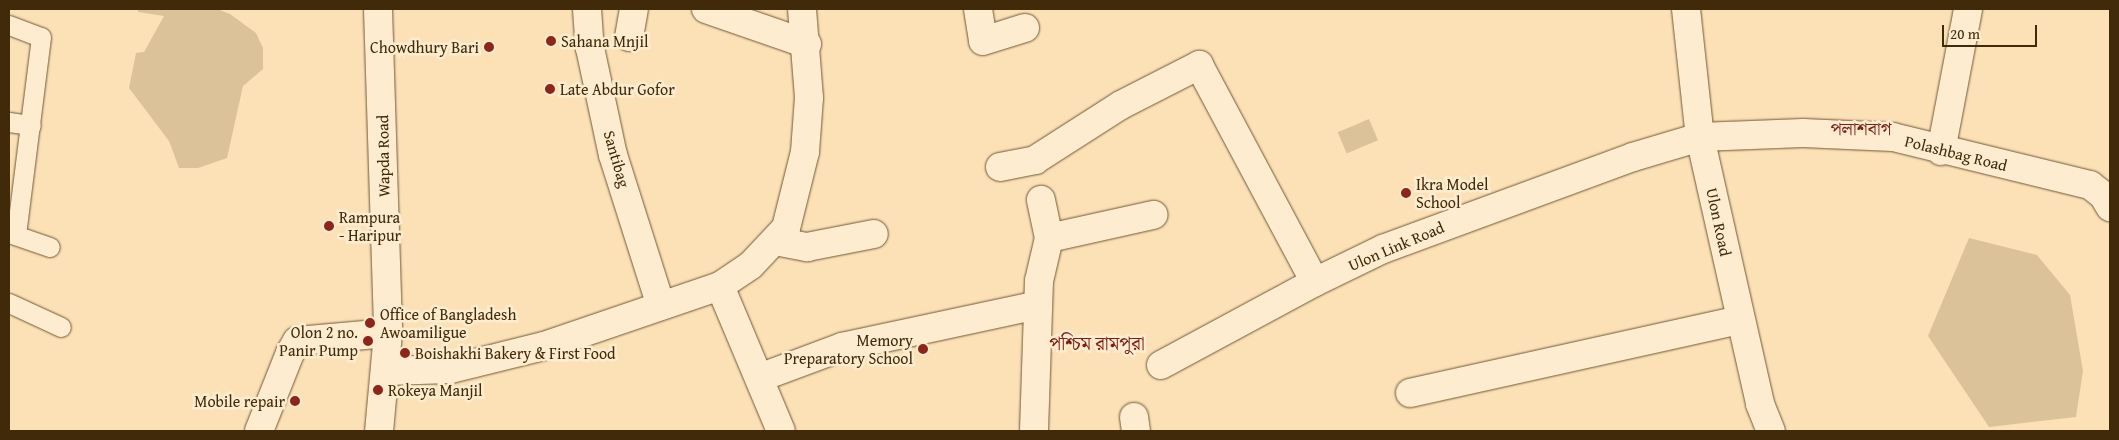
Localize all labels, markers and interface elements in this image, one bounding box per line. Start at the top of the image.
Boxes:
scale bar [1944,15,2039,47]
text: 20 m [1950,23,1980,44]
place label: Sahana Mnjil [561,31,648,51]
marker: Sahana Mnjil [545,35,557,47]
place label: Chowdhury Bari [370,37,479,57]
marker: Chowdhury Bari [483,41,495,53]
place label: Late Abdur Gofor [560,79,675,99]
marker: Late Abdur Gofor [544,83,556,95]
street label: Wapda Road [373,115,393,197]
district label: পলাশবাগ [1830,118,1892,140]
street label: Santibag [600,128,634,190]
street label: Polashbag Road [1903,131,2009,175]
place label: Ikra Model School [1416,174,1488,212]
street label: Ulon Road [1702,186,1736,258]
marker: Ikra Model School [1400,187,1412,199]
place label: Rampura - Haripur [339,207,401,245]
street label: Ulon Link Road [1345,217,1447,275]
marker: Rampura - Haripur [323,220,335,232]
place label: Office of Bangladesh Awoamiligue [380,304,516,342]
marker: Office of Bangladesh Awoamiligue [364,317,376,329]
place label: Olon 2 no. Panir Pump [279,322,358,360]
place label: Memory Preparatory School [784,330,913,368]
district label: পশ্চিম রামপুরা [1049,333,1145,355]
marker: Olon 2 no. Panir Pump [362,335,374,347]
place label: Boishakhi Bakery & First Food [415,343,616,363]
marker: Memory Preparatory School [917,343,929,355]
marker: Boishakhi Bakery & First Food [399,347,411,359]
place label: Rokeya Manjil [388,380,482,400]
marker: Rokeya Manjil [372,384,384,396]
place label: Mobile repair [194,391,285,411]
marker: Mobile repair [289,395,301,407]

